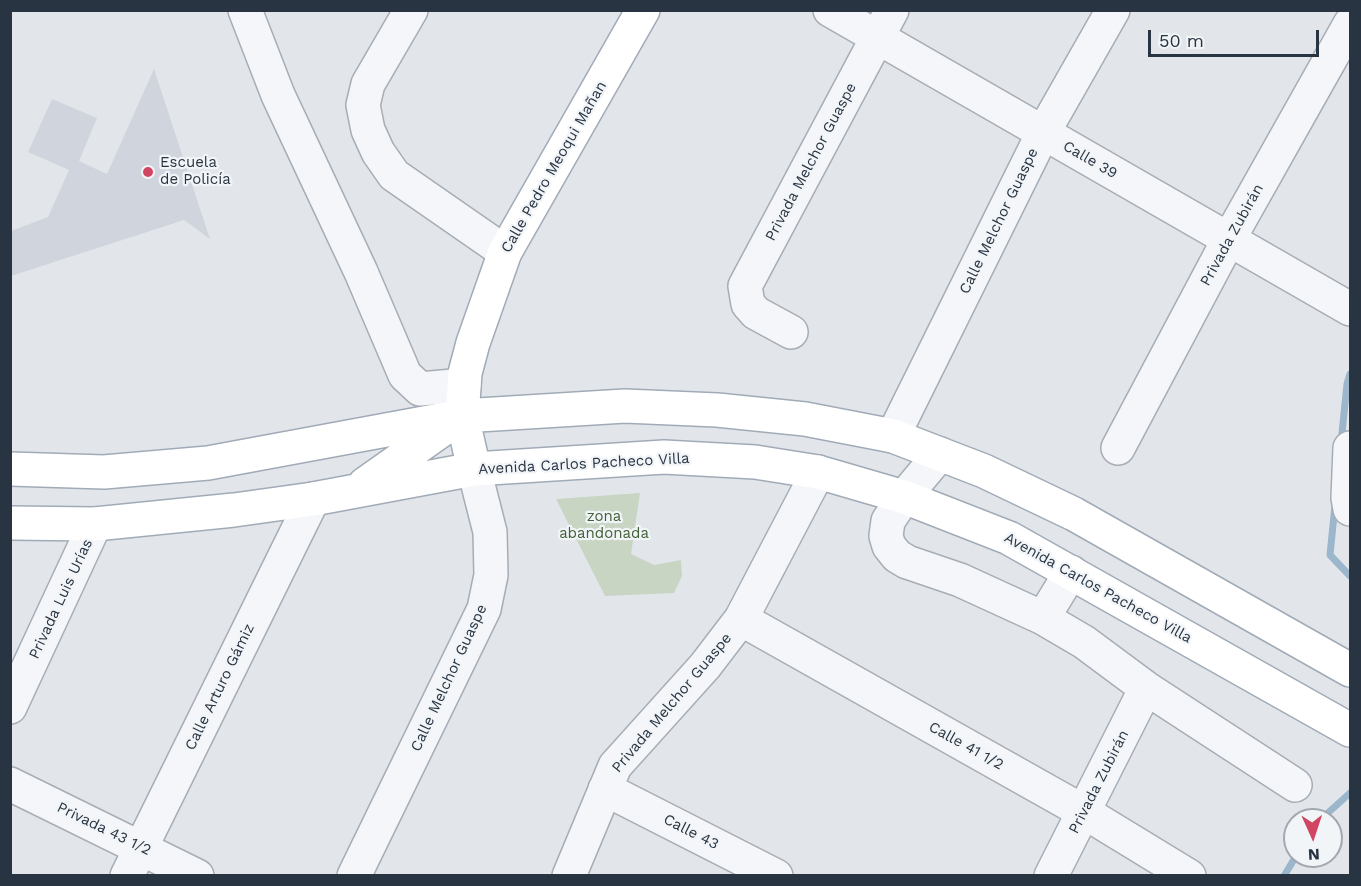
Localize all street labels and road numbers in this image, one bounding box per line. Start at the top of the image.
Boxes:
street label: Calle Pedro Meoqui Mañan [497,78,611,256]
street label: Privada Melchor Guaspe [762,80,860,244]
street label: Calle 39 [1060,137,1120,183]
street label: Calle Melchor Guaspe [956,145,1042,297]
street label: Privada Zubirán [1197,181,1267,289]
street label: Avenida Carlos Pacheco Villa [478,449,690,479]
street label: Avenida Carlos Pacheco Villa [1001,529,1195,647]
street label: Privada Luis Urías [25,536,97,662]
street label: Calle Melchor Guaspe [407,602,491,754]
street label: Calle Arturo Gámiz [182,621,258,753]
street label: Privada Melchor Guaspe [608,630,736,776]
street label: Calle 41 1/2 [925,718,1007,774]
street label: Privada Zubirán [1065,727,1133,837]
street label: Privada 43 1/2 [54,798,154,860]
street label: Calle 43 [660,810,722,854]

